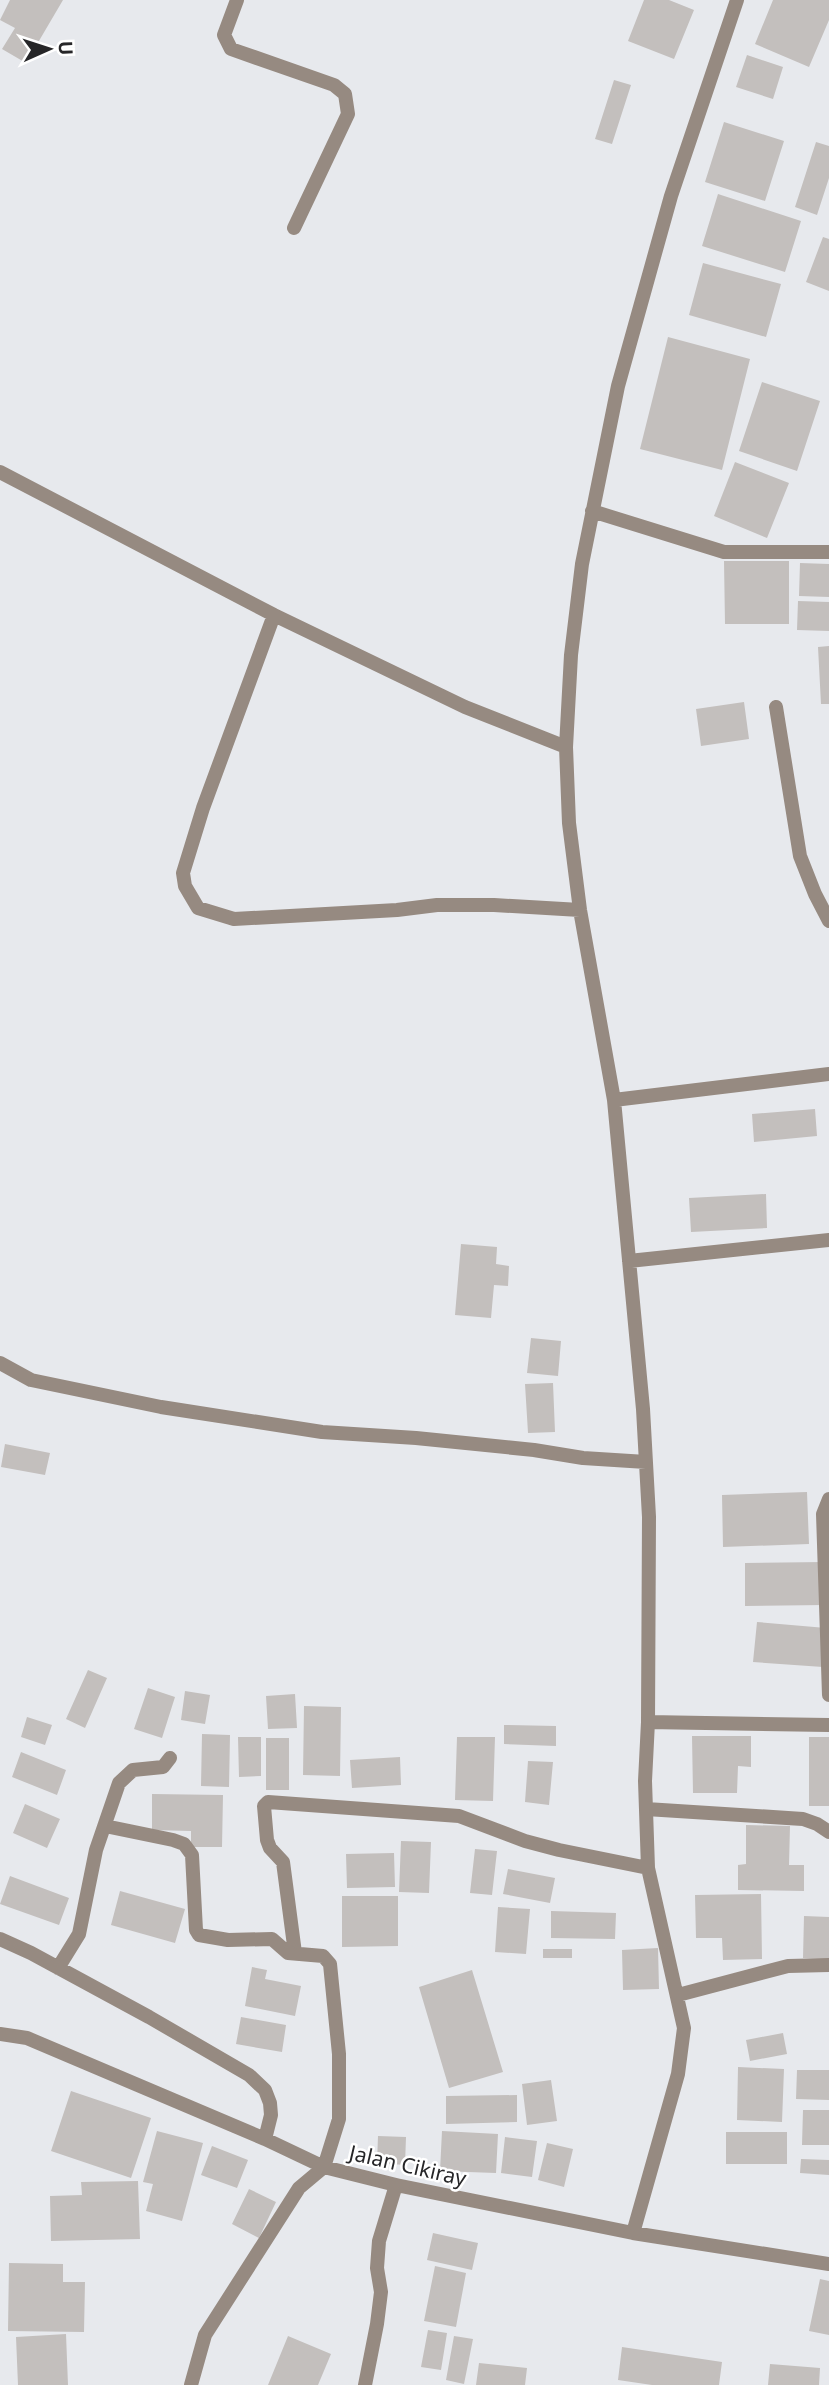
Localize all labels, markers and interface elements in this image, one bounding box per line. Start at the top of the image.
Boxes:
north arrow [14,14,84,84]
text: U [53,40,79,56]
street label: Jalan Cikiray [345,2137,470,2192]

